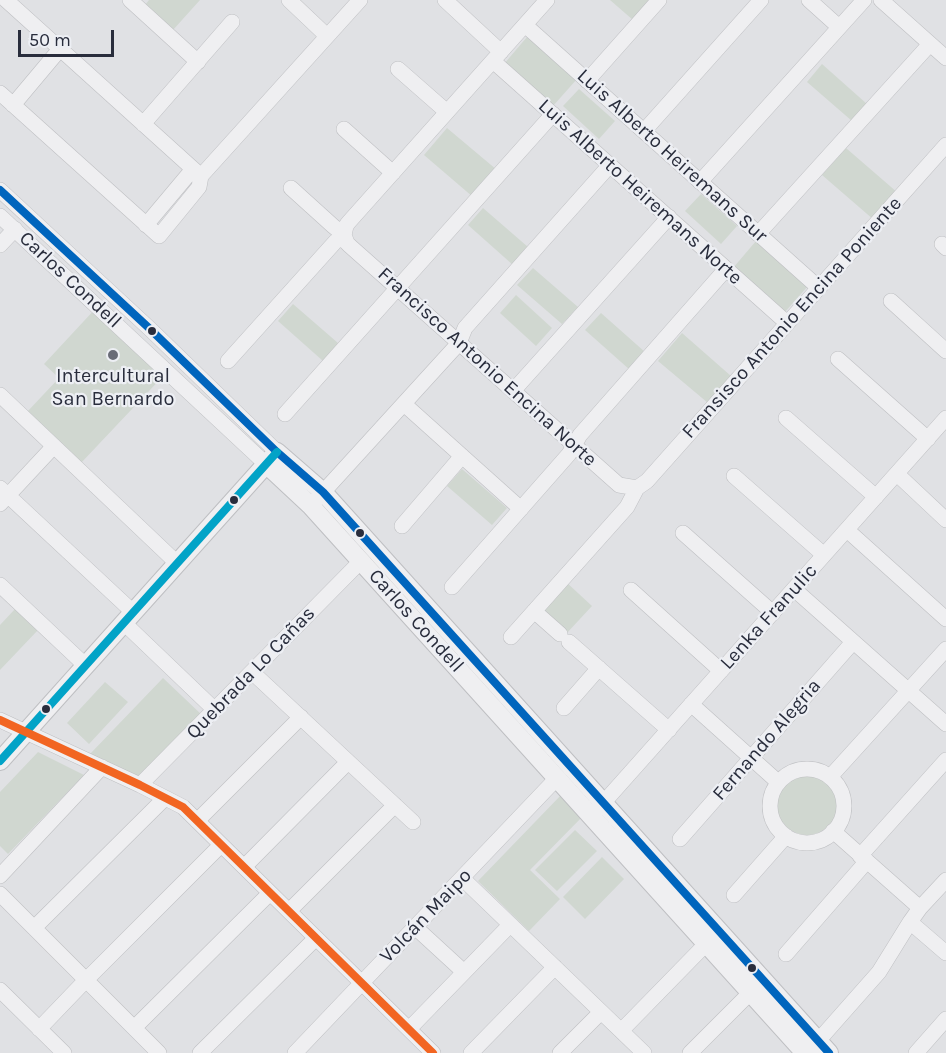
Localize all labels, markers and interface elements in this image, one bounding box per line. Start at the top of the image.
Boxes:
scale bar [21,18,117,56]
text: 50 m [29,29,71,51]
street label: Luis Alberto Heiremans Sur [572,64,772,248]
street label: Luis Alberto Heiremans Norte [533,94,747,290]
street label: Fransisco Antonio Encina Poniente [677,192,907,444]
street label: Carlos Condell [14,227,126,333]
street label: Francisco Antonio Encina Norte [373,262,601,472]
unlabelled marker [146,325,158,337]
marker: Intercultural San Bernardo [106,348,120,362]
place label: Intercultural San Bernardo [52,364,174,411]
unlabelled marker [228,494,240,506]
unlabelled marker [354,527,366,539]
street label: Lenka Franulic [715,559,823,675]
street label: Carlos Condell [363,564,469,678]
street label: Quebrada Lo Cañas [182,602,320,744]
street label: Fernando Alegria [708,674,826,806]
unlabelled marker [40,703,52,715]
street label: Volcán Maipo [375,864,477,968]
unlabelled marker [746,962,758,974]

